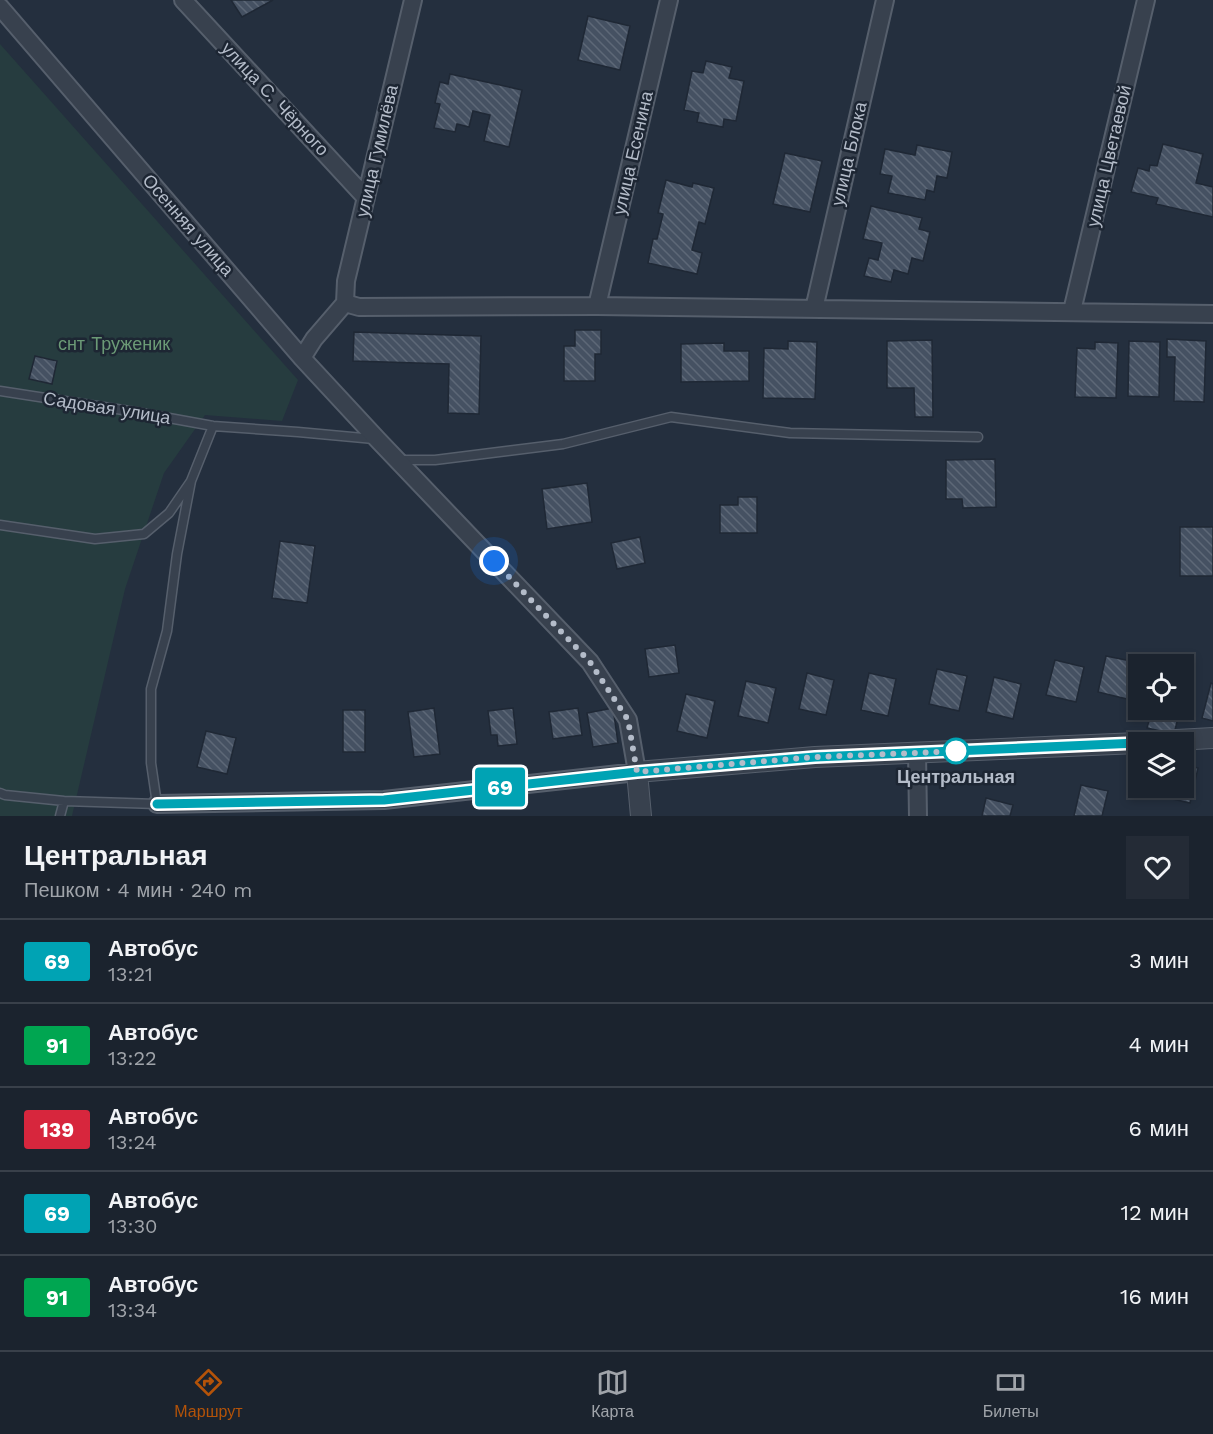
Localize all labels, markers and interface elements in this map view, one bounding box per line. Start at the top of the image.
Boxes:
street label: улица С. Чёрного [217,37,333,160]
street label: улица Гумилёва [351,82,402,219]
street label: улица Цветаевой [1082,83,1135,229]
street label: улица Есенина [608,88,657,217]
street label: улица Блока [826,99,871,208]
street label: Осенняя улица [138,169,239,281]
park label: снт Труженик [58,333,170,354]
street label: Садовая улица [42,387,173,428]
your location [479,546,509,576]
map controls [1128,654,1194,798]
button: locate [1128,654,1194,720]
button: layers [1128,732,1194,798]
marker: Центральная [943,738,969,764]
place label: Центральная [897,766,1015,787]
line badge: 69 [473,768,527,806]
text: 69 [487,775,513,800]
button: heart [1126,836,1189,899]
text: Центральная [24,839,208,872]
text: Пешком · 4 мин · 240 m [24,878,252,902]
text: Автобус [108,936,198,961]
text: 3 мин [1129,948,1189,973]
text: 69 [44,949,70,974]
text: 13:21 [108,962,153,986]
text: Автобус [108,1020,198,1045]
text: 4 мин [1128,1032,1189,1057]
text: 91 [46,1033,68,1058]
text: 13:22 [108,1046,157,1070]
text: Автобус [108,1104,198,1129]
text: 6 мин [1129,1116,1189,1141]
text: 139 [40,1117,74,1142]
text: 13:24 [108,1130,157,1154]
text: Автобус [108,1188,198,1213]
text: 12 мин [1121,1200,1189,1225]
text: 69 [44,1201,70,1226]
text: 13:30 [108,1214,157,1238]
text: Автобус [108,1272,198,1297]
text: 16 мин [1120,1284,1189,1309]
text: 91 [46,1285,68,1310]
text: 13:34 [108,1298,157,1322]
tab: Маршрут [174,1366,243,1421]
tab: Карта [591,1366,634,1421]
tab: Билеты [983,1366,1039,1421]

